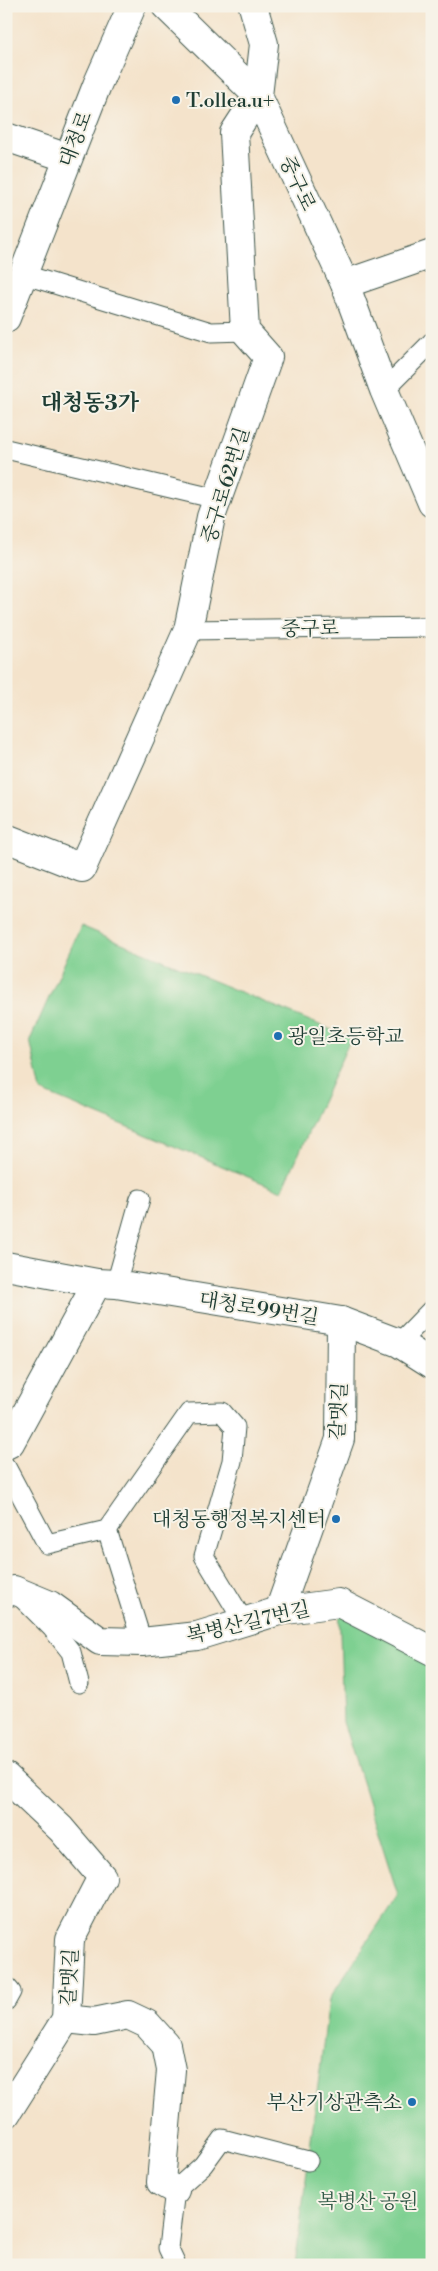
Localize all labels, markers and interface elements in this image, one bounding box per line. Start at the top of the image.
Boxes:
place label: T.ollea.u+ [186,89,274,114]
marker: T.ollea.u+ [170,94,182,106]
street label: 대청로 [54,108,98,171]
street label: 중구로 [273,152,320,215]
district label: 대청동3가 [41,390,140,417]
street label: 중구로62번길 [197,424,256,547]
street label: 중구로 [281,616,339,643]
place label: 광일초등학교 [288,1025,405,1050]
marker: 광일초등학교 [272,1030,284,1042]
street label: 대청로99번길 [197,1288,320,1331]
street label: 갈맷길 [325,1381,353,1441]
place label: 대청동행정복지센터 [152,1508,326,1533]
marker: 대청동행정복지센터 [330,1513,342,1525]
street label: 복병산길7번길 [184,1597,313,1650]
street label: 갈맷길 [56,1947,84,2007]
place label: 부산기상관측소 [267,2091,402,2116]
marker: 부산기상관측소 [406,2096,418,2108]
park label: 복병산 공원 [318,2190,418,2215]

